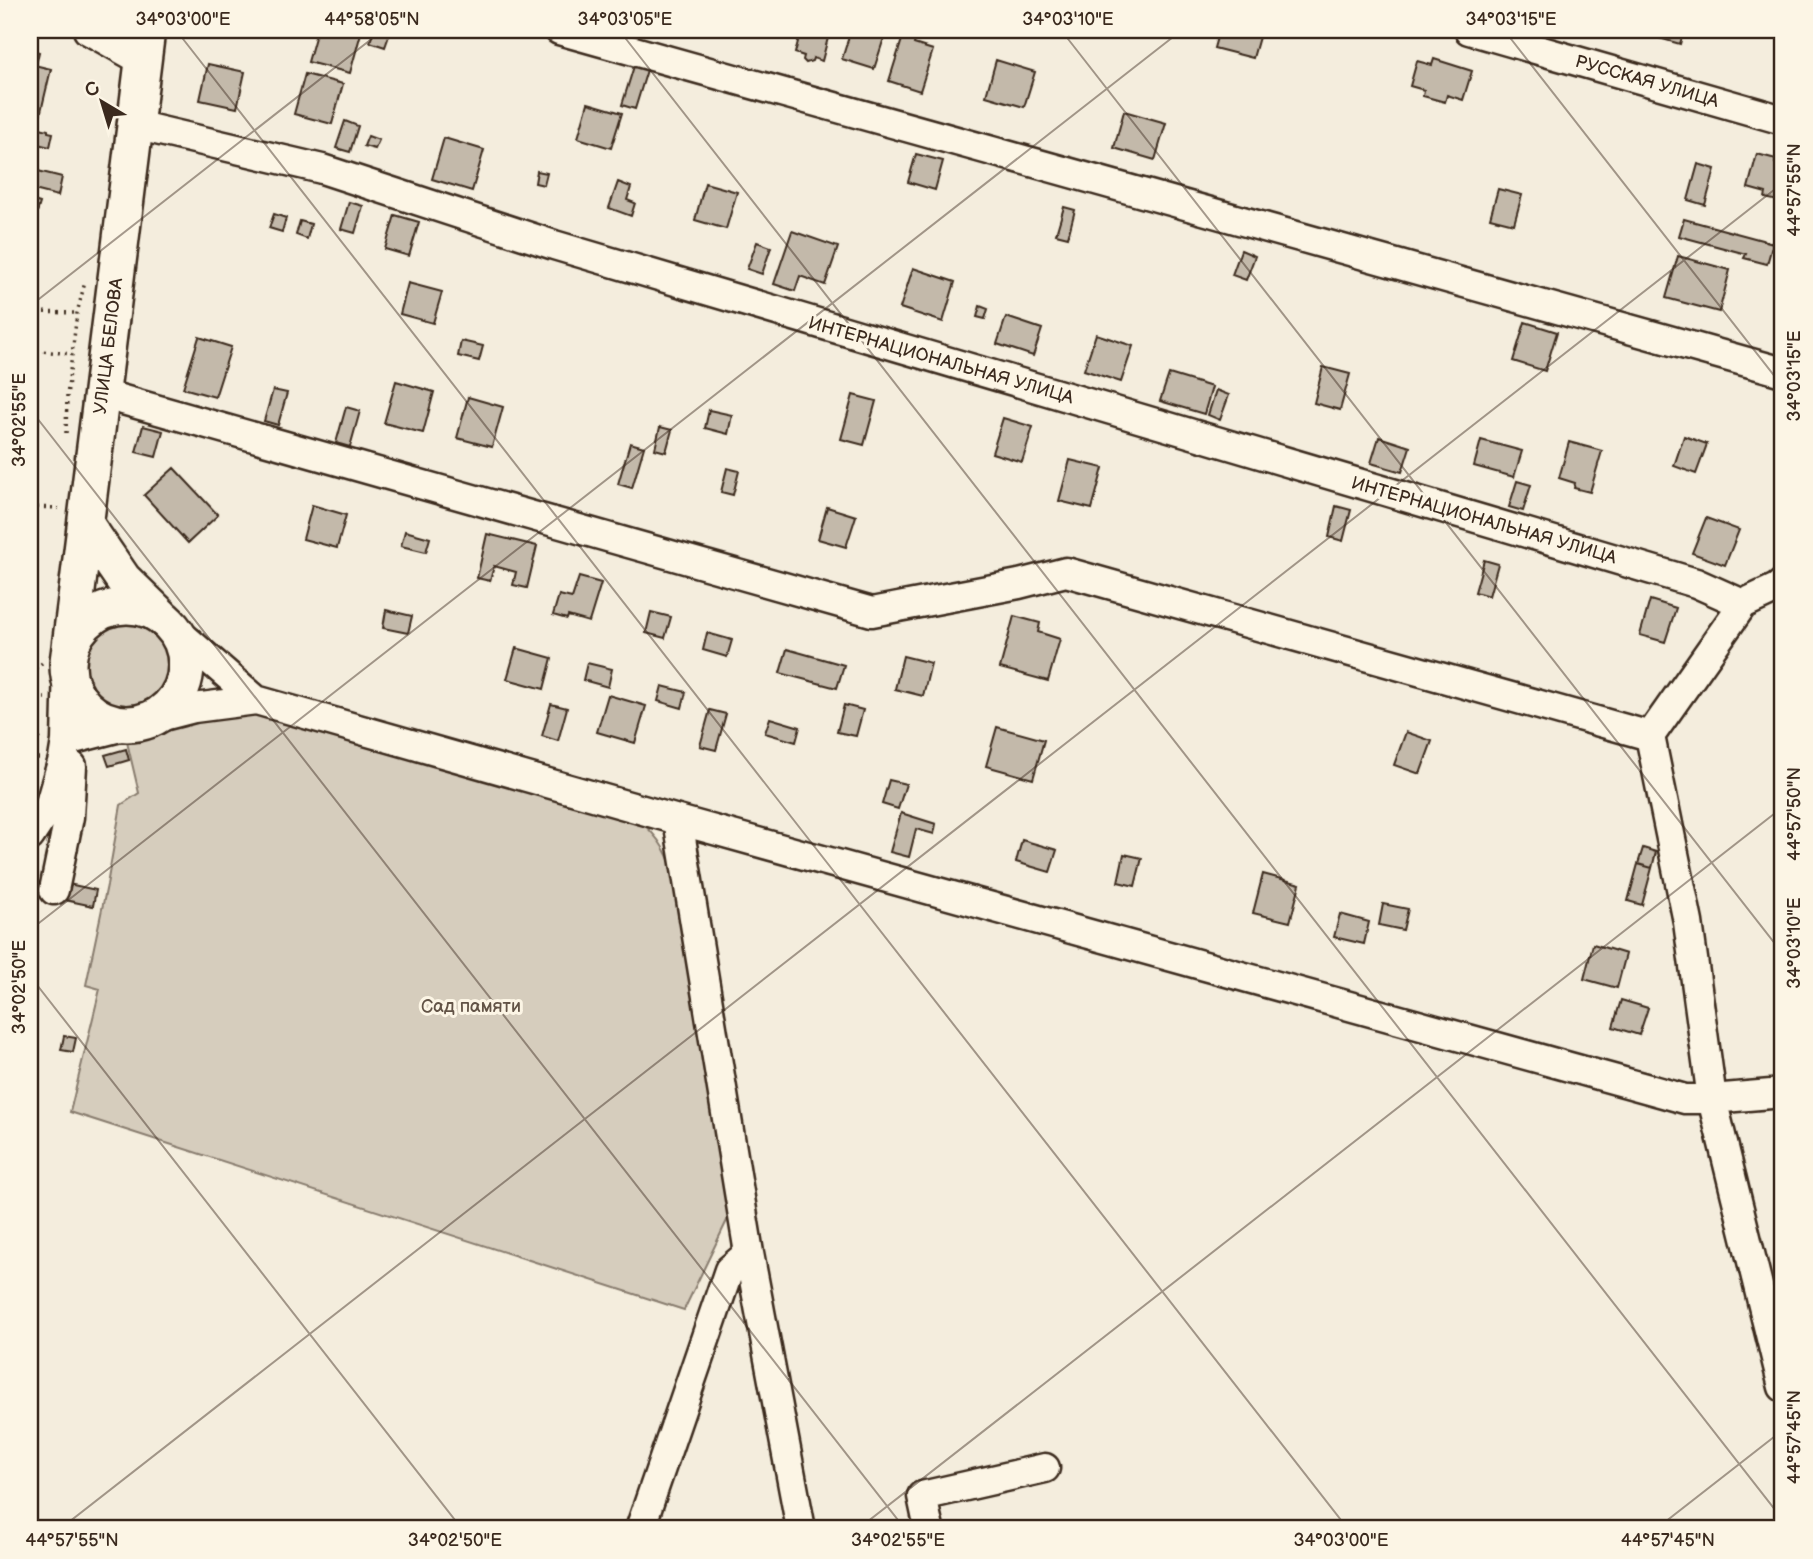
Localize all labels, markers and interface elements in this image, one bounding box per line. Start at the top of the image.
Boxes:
text: 34°03'00"E [135,9,231,30]
text: 44°58'05"N [324,9,420,30]
text: 34°03'05"E [578,9,673,30]
text: 34°03'10"E [1022,9,1114,30]
text: 34°03'15"E [1465,9,1557,30]
street label: РУССКАЯ УЛИЦА [1573,51,1721,112]
north arrow [66,66,136,136]
text: С [80,77,105,103]
text: 44°57'55"N [1784,143,1805,237]
street label: УЛИЦА БЕЛОВА [90,277,127,415]
street label: ИНТЕРНАЦИОНАЛЬНАЯ УЛИЦА [806,312,1076,409]
text: 34°03'15"E [1784,330,1805,422]
text: 34°02'55"E [9,373,30,467]
street label: ИНТЕРНАЦИОНАЛЬНАЯ УЛИЦА [1349,472,1619,569]
text: 44°57'50"N [1784,767,1805,861]
text: 34°03'10"E [1784,897,1805,989]
text: 34°02'50"E [9,940,30,1034]
park label: Сад памяти [421,996,521,1017]
text: 44°57'45"N [1784,1390,1805,1484]
text: 44°57'55"N [25,1530,119,1551]
text: 34°02'50"E [408,1530,502,1551]
text: 34°02'55"E [851,1530,945,1551]
text: 34°03'00"E [1293,1530,1389,1551]
text: 44°57'45"N [1621,1530,1715,1551]

